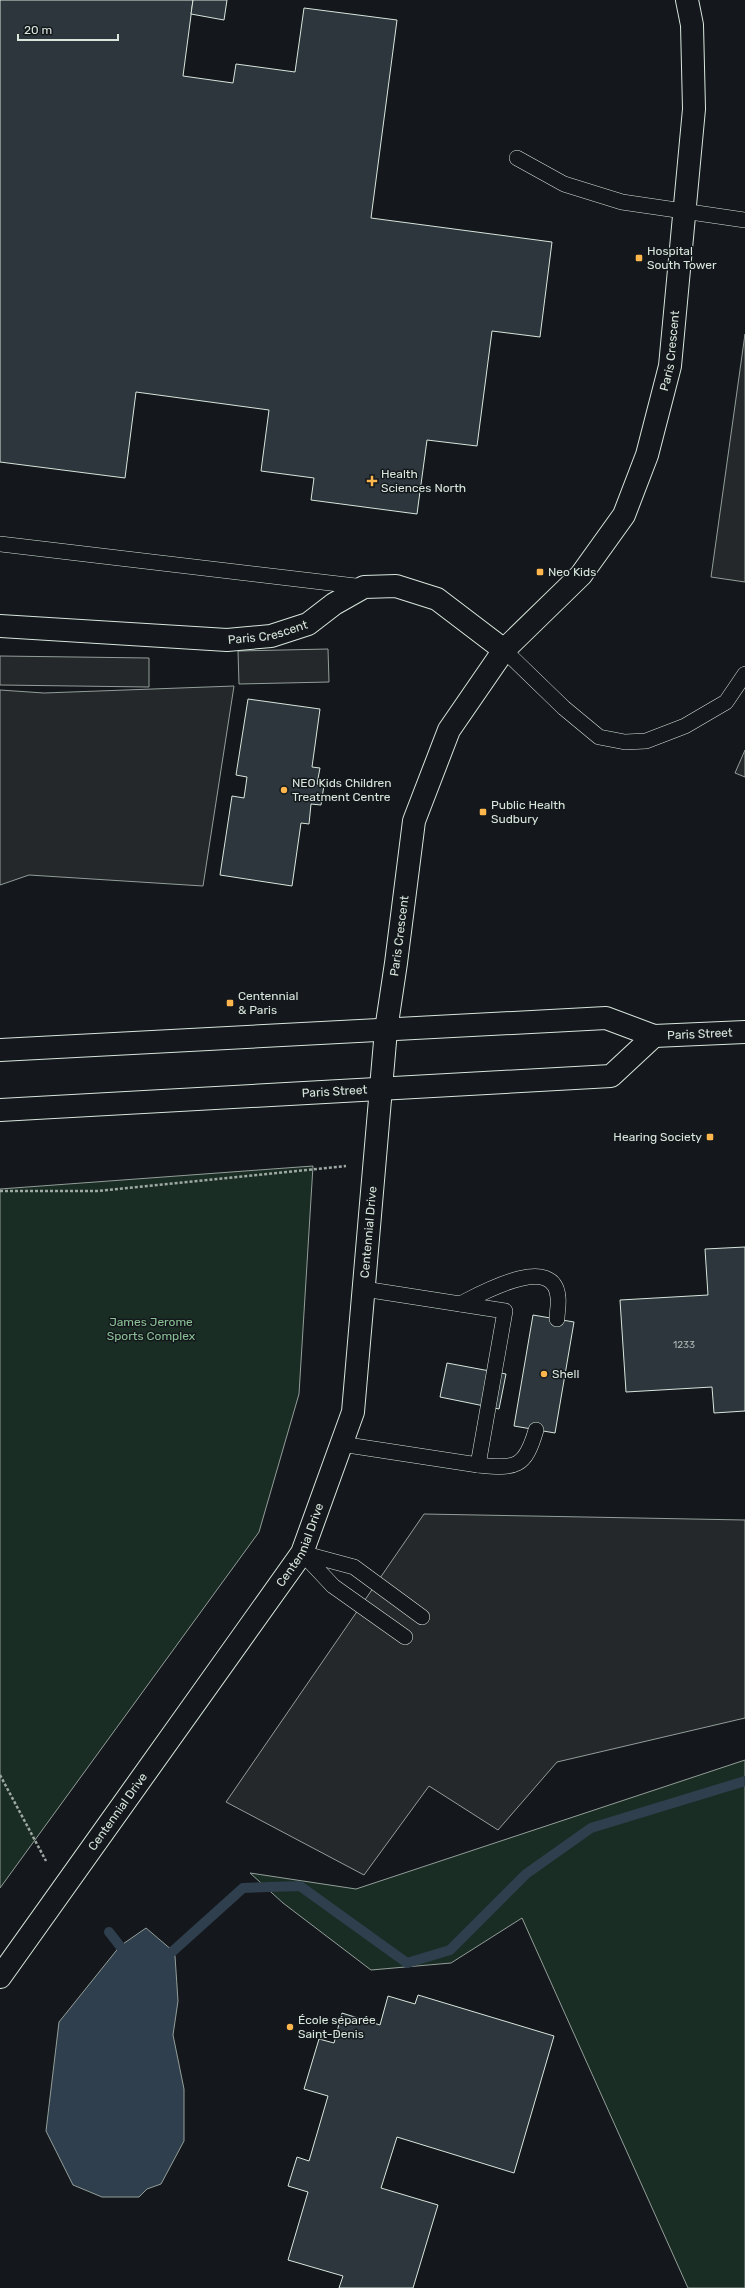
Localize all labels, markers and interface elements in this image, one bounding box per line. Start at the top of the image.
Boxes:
scale bar [18,16,118,42]
text: 20 m [24,23,52,37]
place label: Hospital South Tower [647,244,717,272]
marker: Hospital South Tower [634,253,644,263]
street label: Paris Crescent [657,309,682,392]
place label: Health Sciences North [381,467,466,495]
marker: Health Sciences North [366,475,378,487]
place label: Neo Kids [548,565,596,579]
marker: Neo Kids [535,567,545,577]
street label: Paris Crescent [227,618,310,647]
place label: NEO Kids Children Treatment Centre [292,776,392,804]
marker: NEO Kids Children Treatment Centre [279,785,289,795]
place label: Public Health Sudbury [491,798,565,826]
marker: Public Health Sudbury [478,807,488,817]
street label: Paris Crescent [387,894,412,977]
place label: Centennial & Paris [238,989,298,1017]
marker: Centennial & Paris [225,998,235,1008]
street label: Paris Street [667,1026,733,1042]
street label: Paris Street [301,1083,368,1100]
place label: Hearing Society [613,1130,702,1144]
marker: Hearing Society [705,1132,715,1142]
street label: Centennial Drive [358,1185,380,1279]
park label: James Jerome Sports Complex [107,1315,196,1343]
house number: 1233 [673,1339,695,1351]
place label: Shell [552,1367,579,1381]
marker: Shell [539,1369,549,1379]
street label: Centennial Drive [273,1501,327,1589]
street label: Centennial Drive [85,1770,150,1853]
place label: École séparée Saint-Denis [298,2013,376,2041]
marker: École séparée Saint-Denis [285,2022,295,2032]

